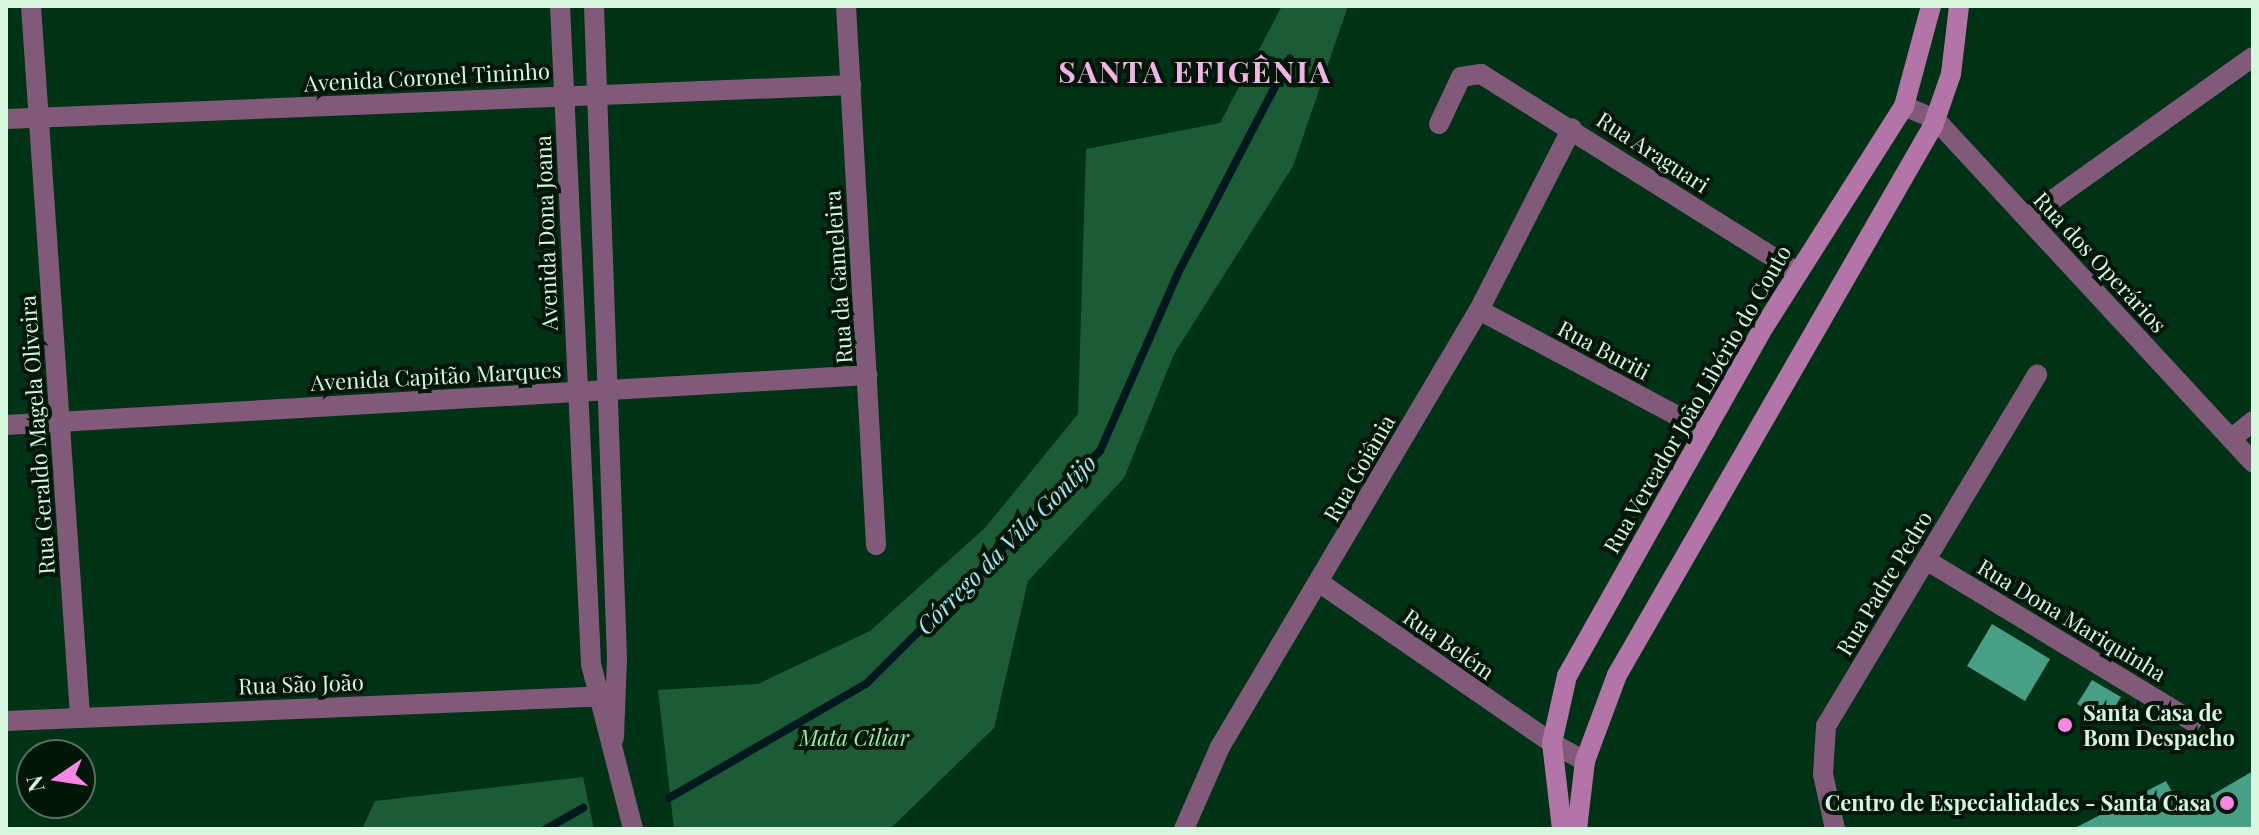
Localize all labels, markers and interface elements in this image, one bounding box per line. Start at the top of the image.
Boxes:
district label: SANTA EFIGÊNIA [1058,53,1332,89]
street label: Avenida Coronel Tininho [303,57,551,97]
street label: Rua Araguari [1591,106,1715,198]
street label: Avenida Dona Joana [529,135,563,331]
street label: Rua dos Operários [2028,186,2172,338]
street label: Rua da Gameleira [819,189,857,365]
street label: Rua Vereador João Libério do Couto [1597,240,1797,558]
street label: Rua Geraldo Magela Oliveira [14,294,60,576]
street label: Rua Buriti [1553,315,1655,385]
street label: Avenida Capitão Marques [310,356,562,396]
street label: Rua Goiânia [1318,410,1400,526]
water label: Córrego da Vila Gontijo [910,448,1102,640]
street label: Rua Padre Pedro [1830,506,1938,660]
street label: Rua Dona Mariquinha [1973,553,2171,687]
street label: Rua Belém [1398,603,1500,685]
street label: Rua São João [238,669,364,699]
place label: Santa Casa de Bom Despacho [2083,699,2235,750]
marker: Santa Casa de Bom Despacho [2054,714,2076,736]
park label: Mata Ciliar [799,725,909,751]
north arrow [16,739,96,819]
text: N [18,773,51,795]
place label: Centro de Especialidades - Santa Casa [1825,790,2211,816]
marker: Centro de Especialidades - Santa Casa [2218,794,2236,812]

